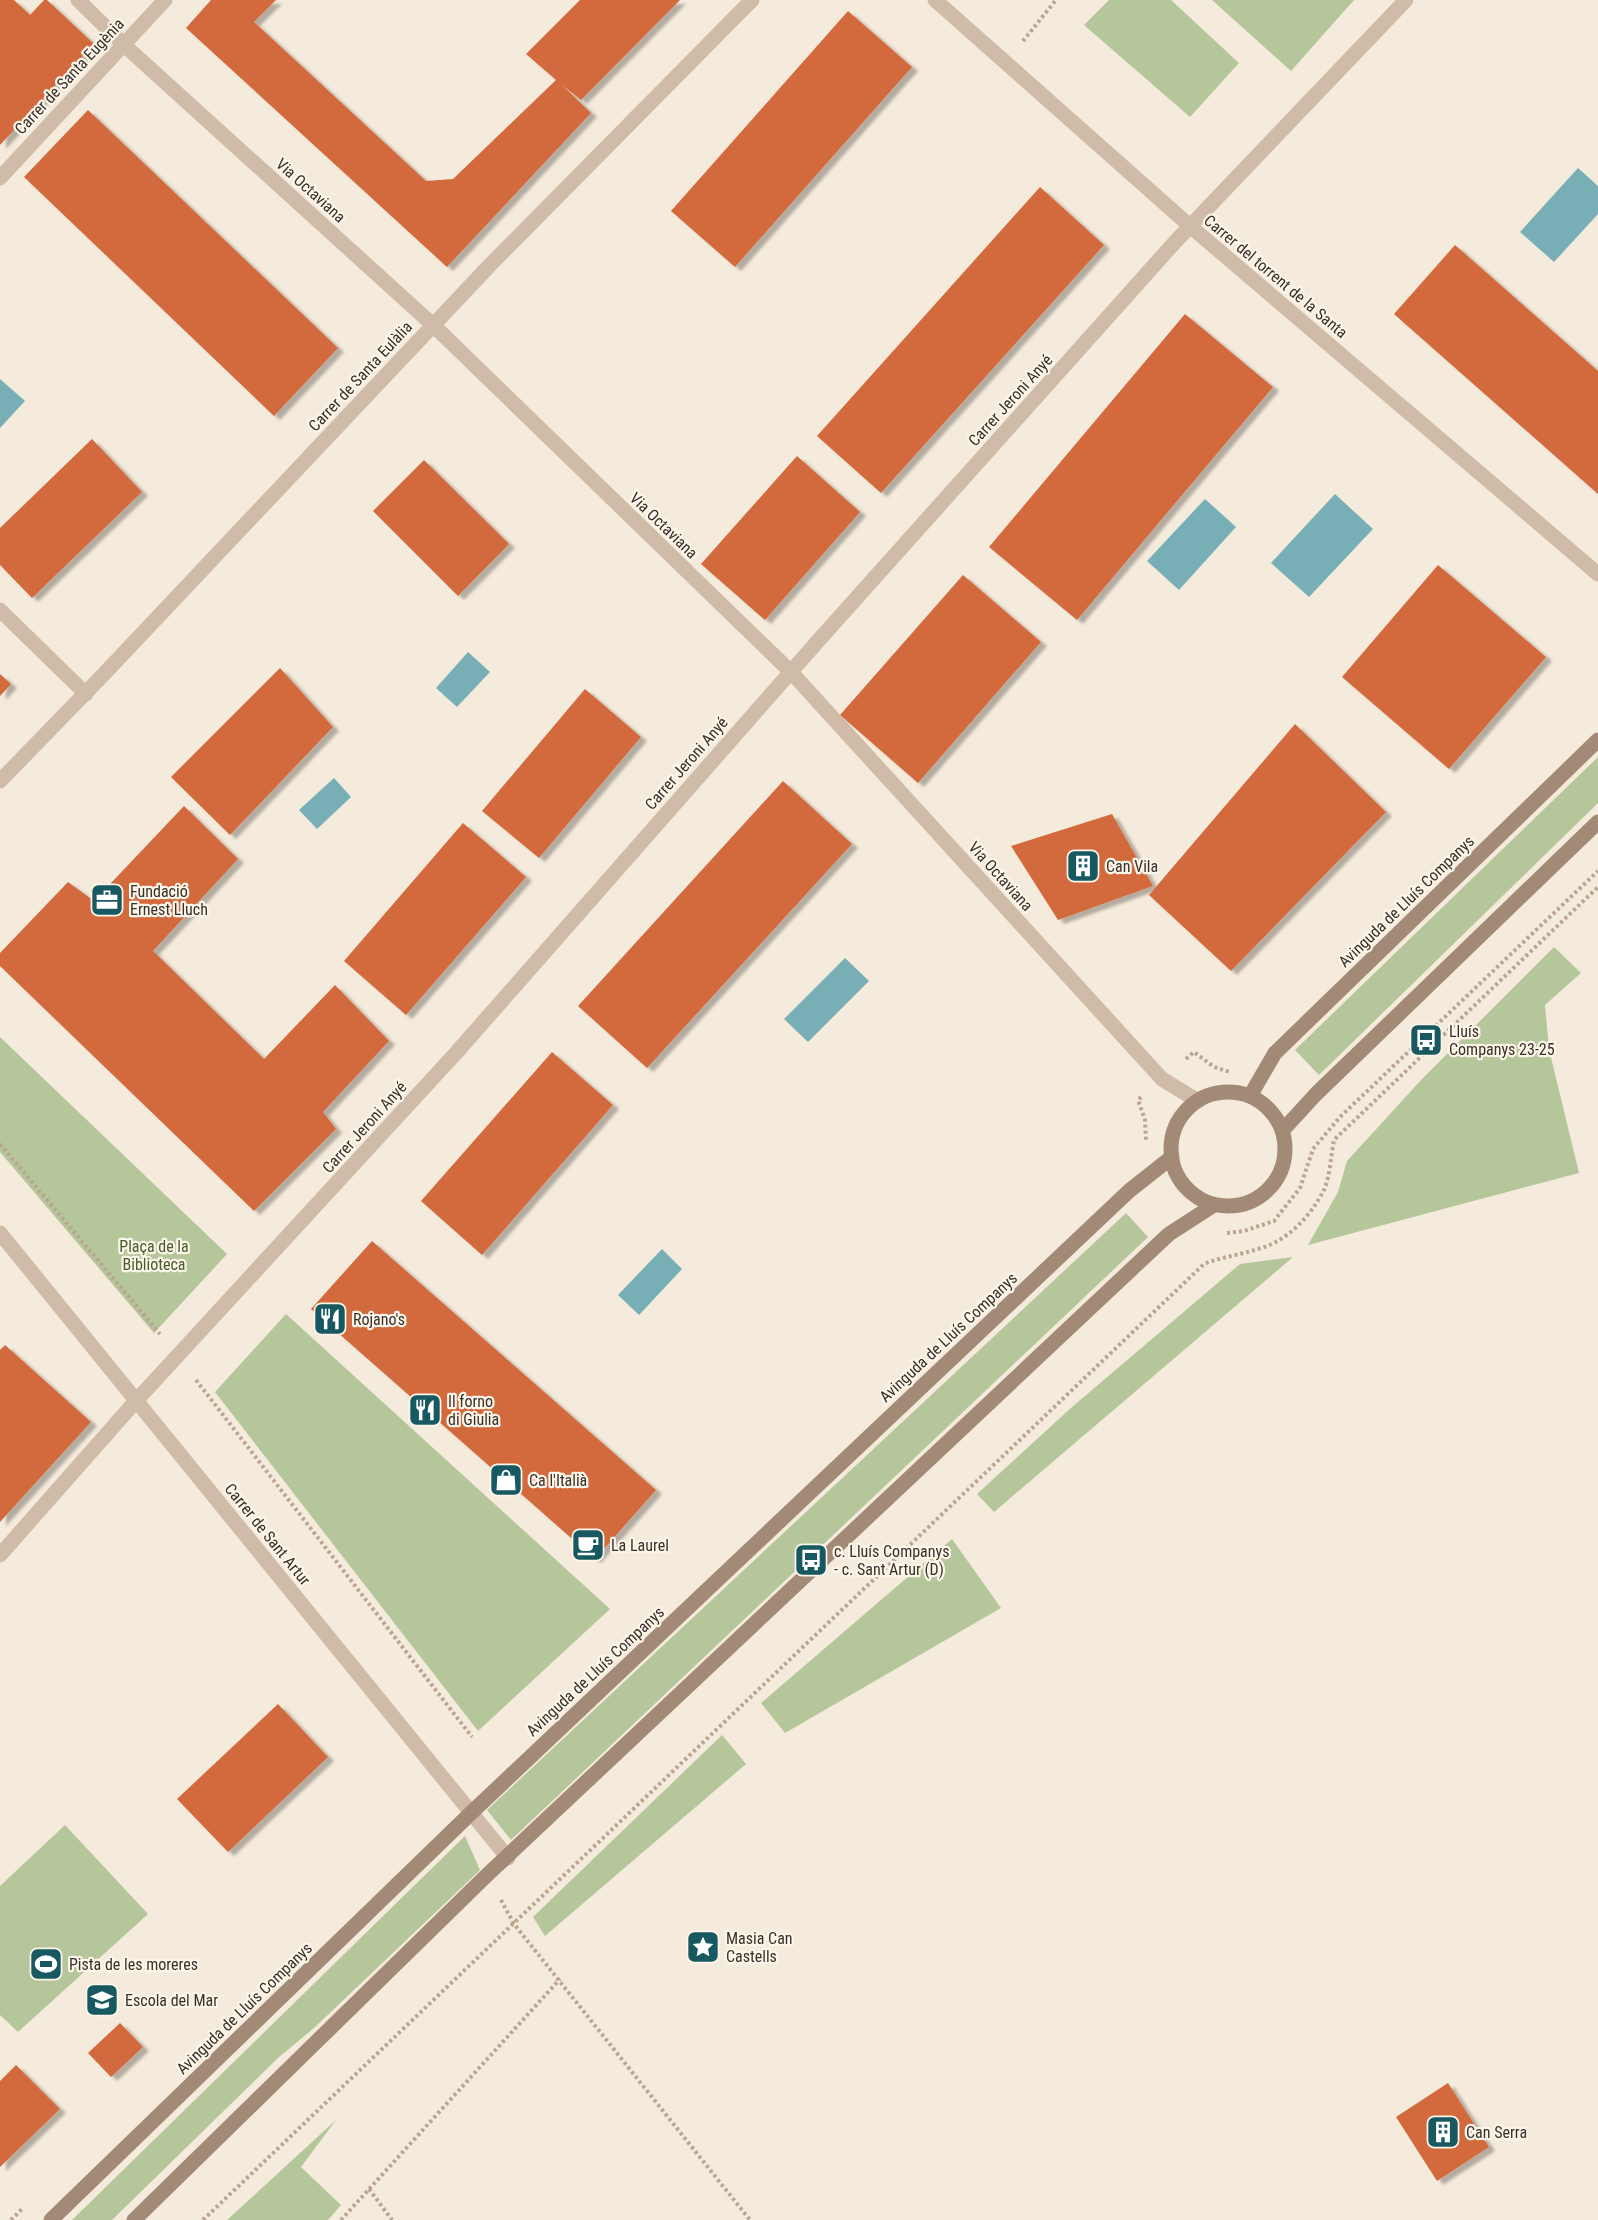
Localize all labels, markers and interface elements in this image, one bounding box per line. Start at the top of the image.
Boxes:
street label: Carrer de Santa Eugènia [11,15,128,138]
street label: Via Octaviana [272,154,349,226]
street label: Carrer del torrent de la Santa [1200,211,1351,342]
street label: Carrer de Santa Eulàlia [305,318,416,435]
street label: Carrer Jeroni Anyé [964,351,1056,450]
street label: Via Octaviana [626,488,701,562]
street label: Carrer Jeroni Anyé [641,713,732,814]
street label: Avinguda de Lluís Companys [1335,832,1478,971]
street label: Via Octaviana [965,838,1037,915]
building icon: Can Vila [1065,848,1101,884]
place label: Can Vila [1106,857,1158,876]
office icon: Fundació Ernest Lluch [89,882,125,918]
place label: Fundació Ernest Lluch [130,882,208,919]
bus stop icon: Lluís Companys 23-25 [1408,1022,1444,1058]
place label: Lluís Companys 23-25 [1449,1022,1555,1059]
street label: Carrer Jeroni Anyé [318,1078,410,1177]
park label: Plaça de la Biblioteca [119,1237,189,1274]
street label: Avinguda de Lluís Companys [876,1269,1021,1406]
restaurant icon: Rojano's [312,1301,348,1337]
place label: Rojano's [353,1310,405,1329]
restaurant icon: Il forno di Giulia [407,1392,443,1428]
place label: Il forno di Giulia [448,1392,499,1429]
shop icon: Ca l'Italià [488,1462,524,1498]
place label: Ca l'Italià [529,1471,587,1490]
street label: Carrer de Sant Artur [221,1480,315,1589]
cafe icon: La Laurel [570,1527,606,1563]
place label: La Laurel [611,1536,669,1555]
bus stop icon: c. Lluís Companys - c. Sant Artur (D) [793,1542,829,1578]
place label: c. Lluís Companys - c. Sant Artur (D) [834,1542,949,1579]
street label: Avinguda de Lluís Companys [523,1603,668,1740]
place icon: Masia Can Castells [685,1929,721,1965]
place label: Masia Can Castells [726,1929,793,1966]
street label: Avinguda de Lluís Companys [173,1939,316,2078]
sports icon: Pista de les moreres [28,1946,64,1982]
place label: Pista de les moreres [69,1955,198,1974]
school or university icon: Escola del Mar [84,1982,120,2018]
place label: Escola del Mar [125,1991,218,2010]
building icon: Can Serra [1425,2114,1461,2150]
place label: Can Serra [1466,2123,1527,2142]

